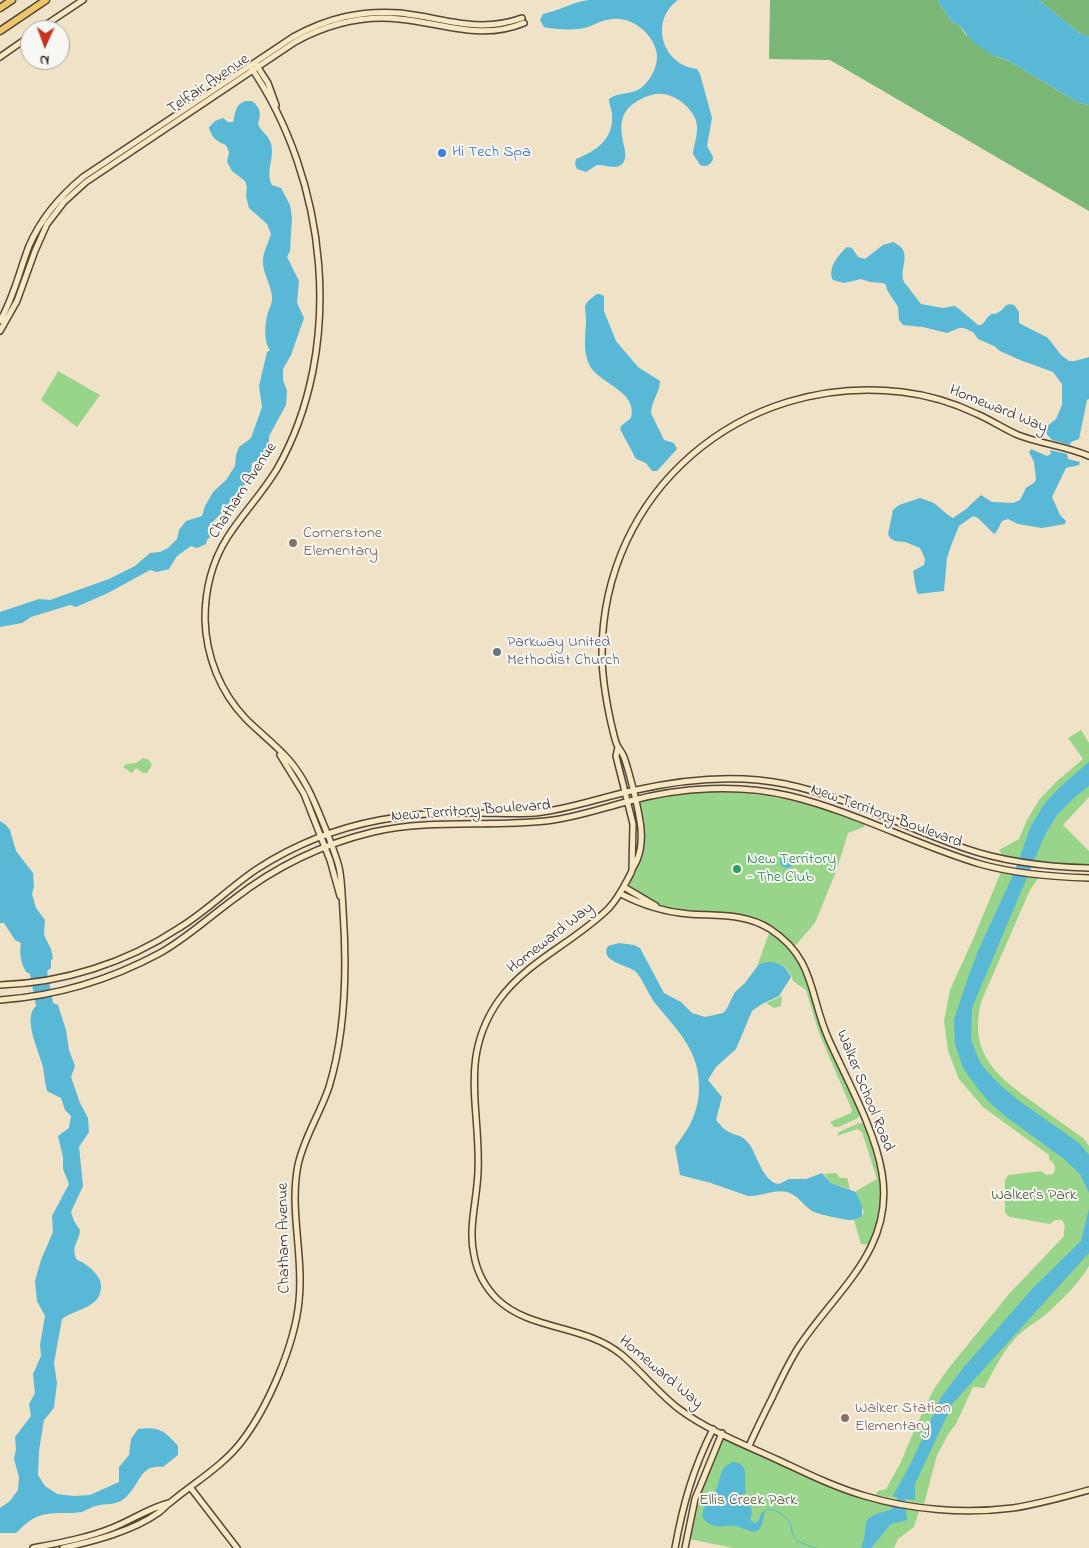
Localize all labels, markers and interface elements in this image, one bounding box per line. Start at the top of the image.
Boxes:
north arrow [20,20,70,70]
text: N [39,49,50,70]
street label: Telfair Avenue [164,51,254,119]
place label: Hi Tech Spa [452,143,531,163]
marker: Hi Tech Spa [436,147,448,159]
street label: Homeward Way [946,382,1050,438]
street label: Chatham Avenue [206,439,282,543]
place label: Cornerstone Elementary [303,524,382,562]
marker: Cornerstone Elementary [287,537,299,549]
place label: Parkway United Methodist Church [507,633,620,671]
marker: Parkway United Methodist Church [491,646,503,658]
street label: New Territory Boulevard [808,781,964,853]
street label: New Territory Boulevard [391,797,551,827]
place label: New Territory - The Club [747,850,836,888]
marker: New Territory - The Club [731,863,743,875]
street label: Homeward Way [504,899,598,979]
street label: Walker School Road [831,1027,897,1155]
street label: Chatham Avenue [274,1182,296,1294]
park label: Walker's Park [991,1186,1077,1206]
street label: Homeward Way [614,1332,706,1414]
place label: Walker Station Elementary [855,1399,951,1437]
marker: Walker Station Elementary [839,1412,851,1424]
park label: Ellis Creek Park [699,1491,797,1511]

